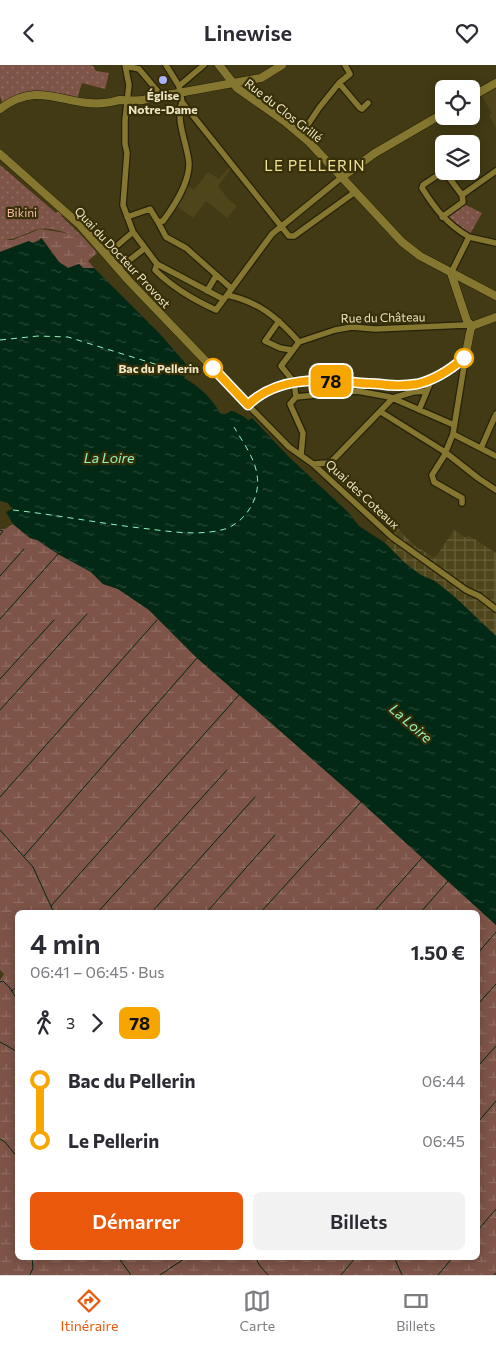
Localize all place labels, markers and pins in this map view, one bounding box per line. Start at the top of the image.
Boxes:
marker: Église Notre-Dame [157,74,169,86]
place label: Église Notre-Dame [128,88,198,116]
unlabelled marker [454,348,474,368]
marker: Bac du Pellerin [203,358,223,378]
place label: Bac du Pellerin [118,361,199,375]

